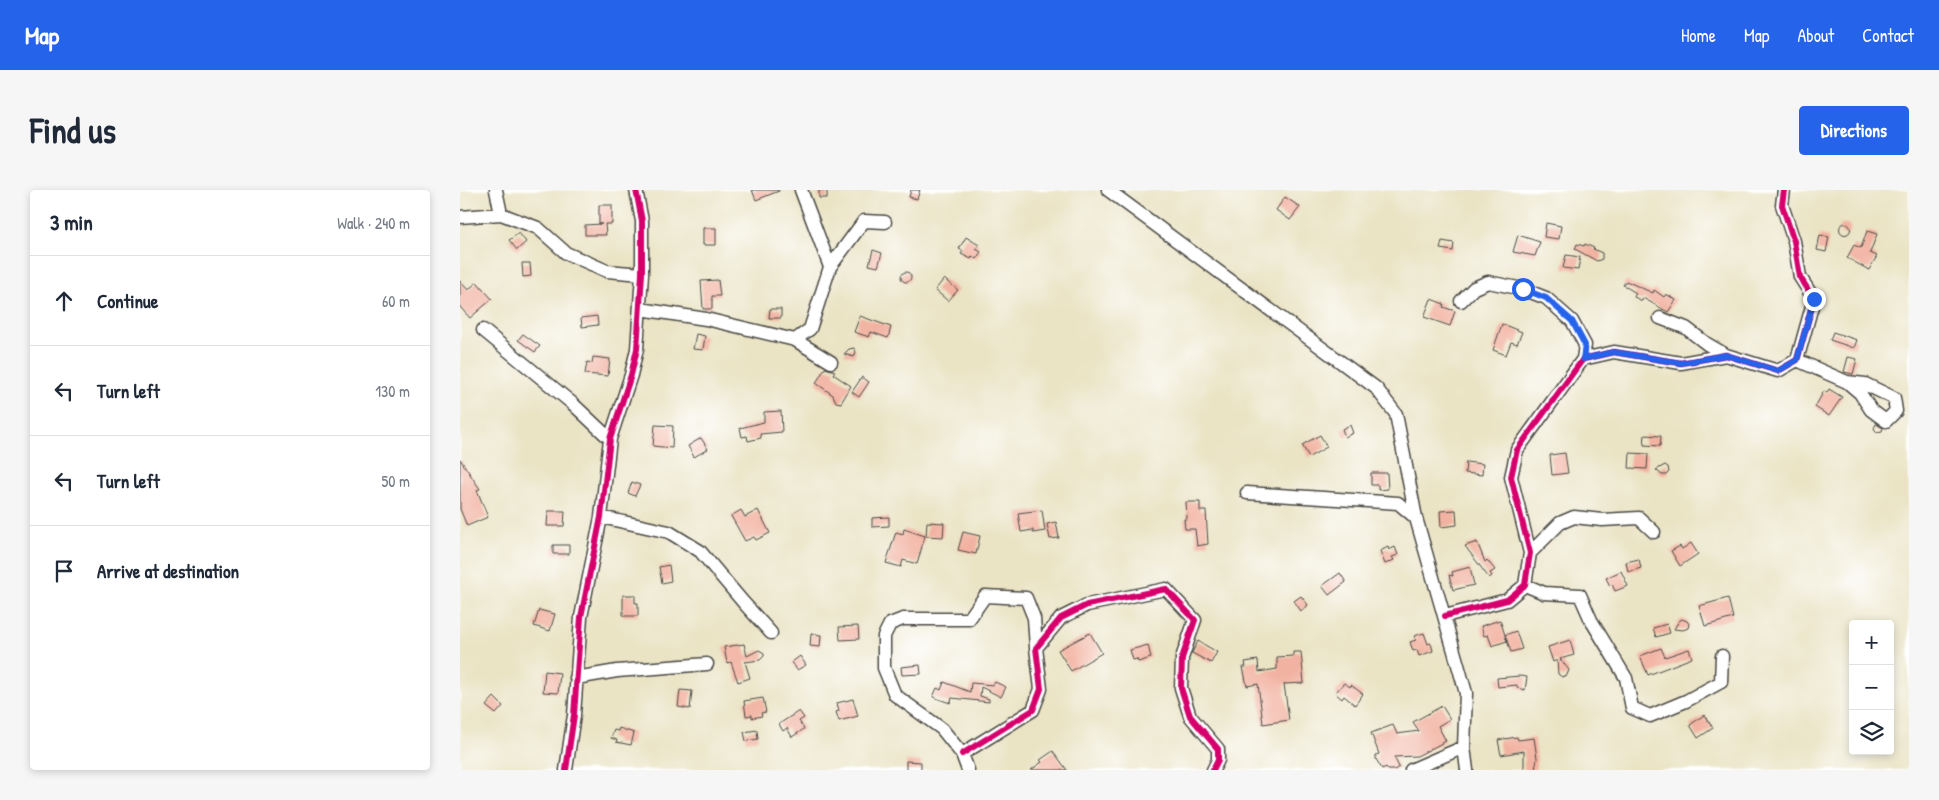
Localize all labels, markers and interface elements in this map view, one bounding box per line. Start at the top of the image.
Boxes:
text: Map [25,19,59,51]
text: Home [1681,23,1716,48]
text: Map [1744,23,1769,48]
text: About [1797,23,1834,48]
text: Contact [1862,23,1914,48]
button: Directions [1799,106,1909,155]
text: Find us [30,107,116,154]
text: 3 min [50,208,93,237]
text: Walk · 240 m [337,212,410,234]
route start [1512,278,1535,301]
icon: ahead [50,287,78,315]
text: Continue [97,288,158,314]
route end [1803,288,1826,311]
text: 60 m [382,290,410,312]
icon: left [50,377,78,405]
text: Turn left [97,378,160,404]
text: 130 m [375,380,410,402]
icon: left [50,467,78,495]
text: Turn left [97,468,160,494]
text: 50 m [382,470,410,492]
icon: arrive [50,557,78,585]
text: Arrive at destination [97,558,239,584]
map controls [1849,620,1894,755]
button: + [1849,620,1894,665]
button: − [1849,665,1894,710]
button: layers [1849,710,1894,755]

